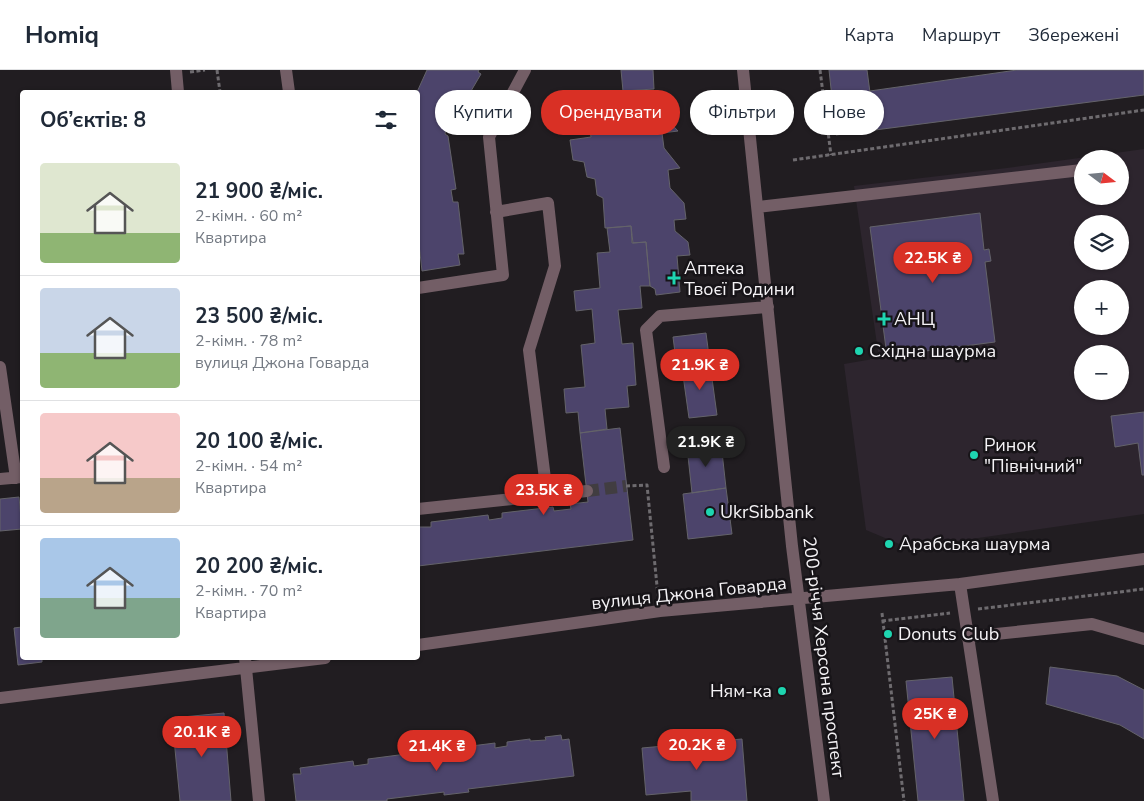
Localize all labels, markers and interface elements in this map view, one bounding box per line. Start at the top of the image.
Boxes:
text: Homiq [25,19,99,51]
text: Карта [845,23,894,47]
text: Маршрут [922,23,1000,47]
text: Збережені [1028,23,1119,47]
chip: Купити [435,90,531,135]
chip: Орендувати [541,90,680,135]
chip: Фільтри [690,90,794,135]
chip: Нове [804,90,884,135]
text: Об’єктів: 8 [40,106,146,134]
icon: filters [372,106,400,134]
north arrow [1074,150,1129,205]
map controls [1074,150,1129,400]
text: 21 900 ₴/міс. [195,177,323,205]
icon: home [80,183,140,243]
text: 2-кімн. · 60 m² [195,205,302,227]
button: layers [1074,215,1129,270]
text: Квартира [195,227,267,249]
pin: 22.5K ₴ [887,242,979,284]
text: 22.5K ₴ [904,247,962,269]
place label: Аптека Твоєї Родини [684,256,795,301]
marker: Аптека Твоєї Родини [668,272,680,284]
button: + [1074,280,1129,335]
text: 23 500 ₴/міс. [195,302,323,330]
place label: АНЦ [894,307,935,331]
icon: home [80,308,140,368]
marker: АНЦ [878,313,890,325]
text: 2-кімн. · 78 m² [195,330,302,352]
place label: Східна шаурма [869,339,996,363]
marker: Східна шаурма [853,345,865,357]
button: − [1074,345,1129,400]
pin: 21.9K ₴ [654,348,746,391]
text: вулиця Джона Говарда [195,352,369,374]
text: 21.9K ₴ [671,354,729,376]
pin: 21.9K ₴ [660,426,752,468]
text: 20 100 ₴/міс. [195,427,323,455]
text: 21.9K ₴ [677,431,735,453]
icon: home [80,433,140,493]
place label: Ринок "Північний" [984,433,1082,478]
marker: Ринок "Північний" [968,449,980,461]
text: 2-кімн. · 54 m² [195,455,302,477]
pin: 23.5K ₴ [498,474,590,516]
text: Квартира [195,477,267,499]
text: 23.5K ₴ [515,479,573,501]
place label: UkrSibbank [720,500,815,524]
marker: UkrSibbank [704,506,716,518]
place label: Арабська шаурма [899,532,1050,556]
street label: 200-річчя Херсона проспект [797,535,851,779]
marker: Арабська шаурма [883,538,895,550]
text: 20 200 ₴/міс. [195,552,323,580]
icon: home [80,558,140,618]
street label: вулиця Джона Говарда [590,571,788,615]
text: 2-кімн. · 70 m² [195,580,302,602]
text: Квартира [195,602,267,624]
place label: Donuts Club [898,622,999,646]
marker: Donuts Club [882,628,894,640]
place label: Ням-ка [710,679,772,703]
marker: Ням-ка [776,685,788,697]
pin: 25K ₴ [900,698,970,740]
text: 25K ₴ [913,703,957,725]
pin: 20.1K ₴ [156,716,248,758]
text: 20.1K ₴ [173,721,231,743]
pin: 20.2K ₴ [651,728,743,771]
pin: 21.4K ₴ [391,730,483,772]
text: 20.2K ₴ [668,734,726,756]
text: 21.4K ₴ [408,735,466,757]

